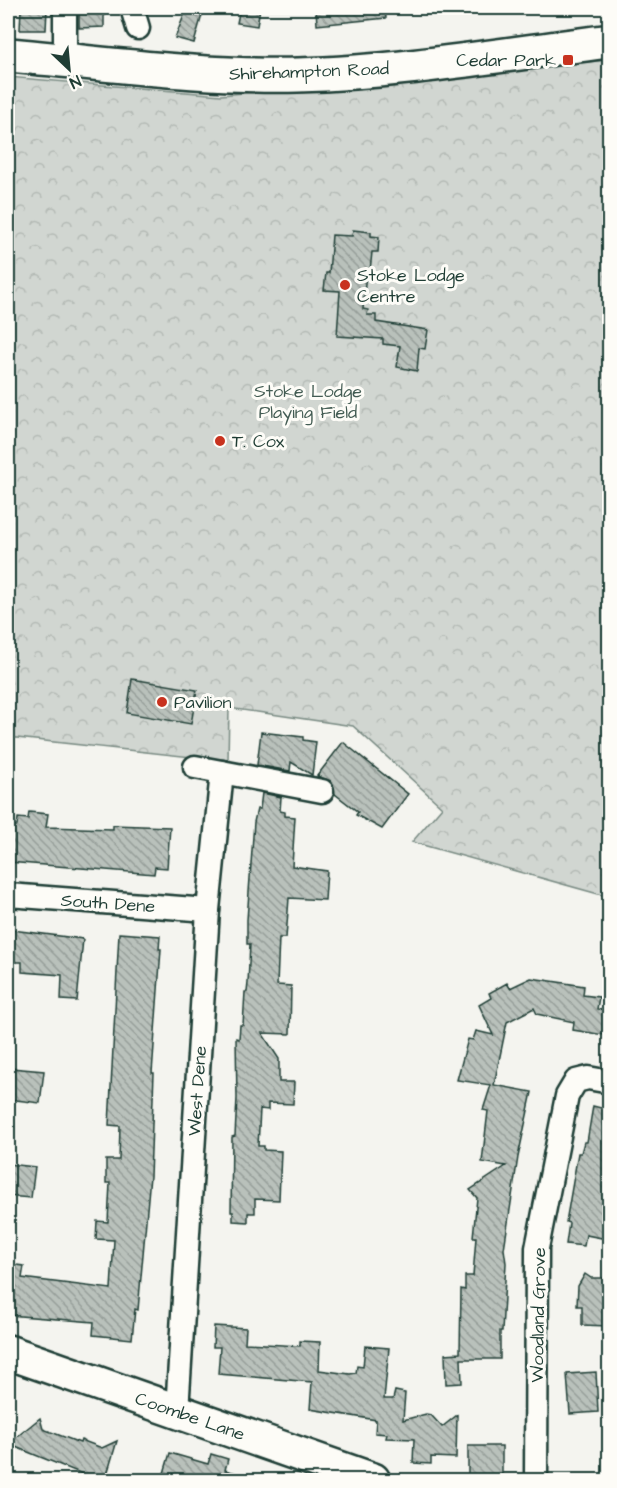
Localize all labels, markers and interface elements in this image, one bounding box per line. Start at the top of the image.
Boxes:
north arrow [39,39,99,99]
place label: Cedar Park [456,48,556,73]
marker: Cedar Park [561,53,575,67]
street label: Shirehampton Road [229,56,389,87]
text: N [66,69,84,94]
place label: Stoke Lodge Centre [357,263,465,309]
marker: Stoke Lodge Centre [338,278,352,292]
park label: Stoke Lodge Playing Field [254,379,362,426]
place label: T. Cox [232,429,285,454]
marker: T. Cox [213,434,227,448]
place label: Pavilion [174,690,231,715]
marker: Pavilion [155,695,169,709]
street label: South Dene [60,888,156,919]
street label: West Dene [182,1045,213,1137]
street label: Woodland Grove [525,1247,552,1383]
street label: Coombe Lane [132,1386,248,1447]

